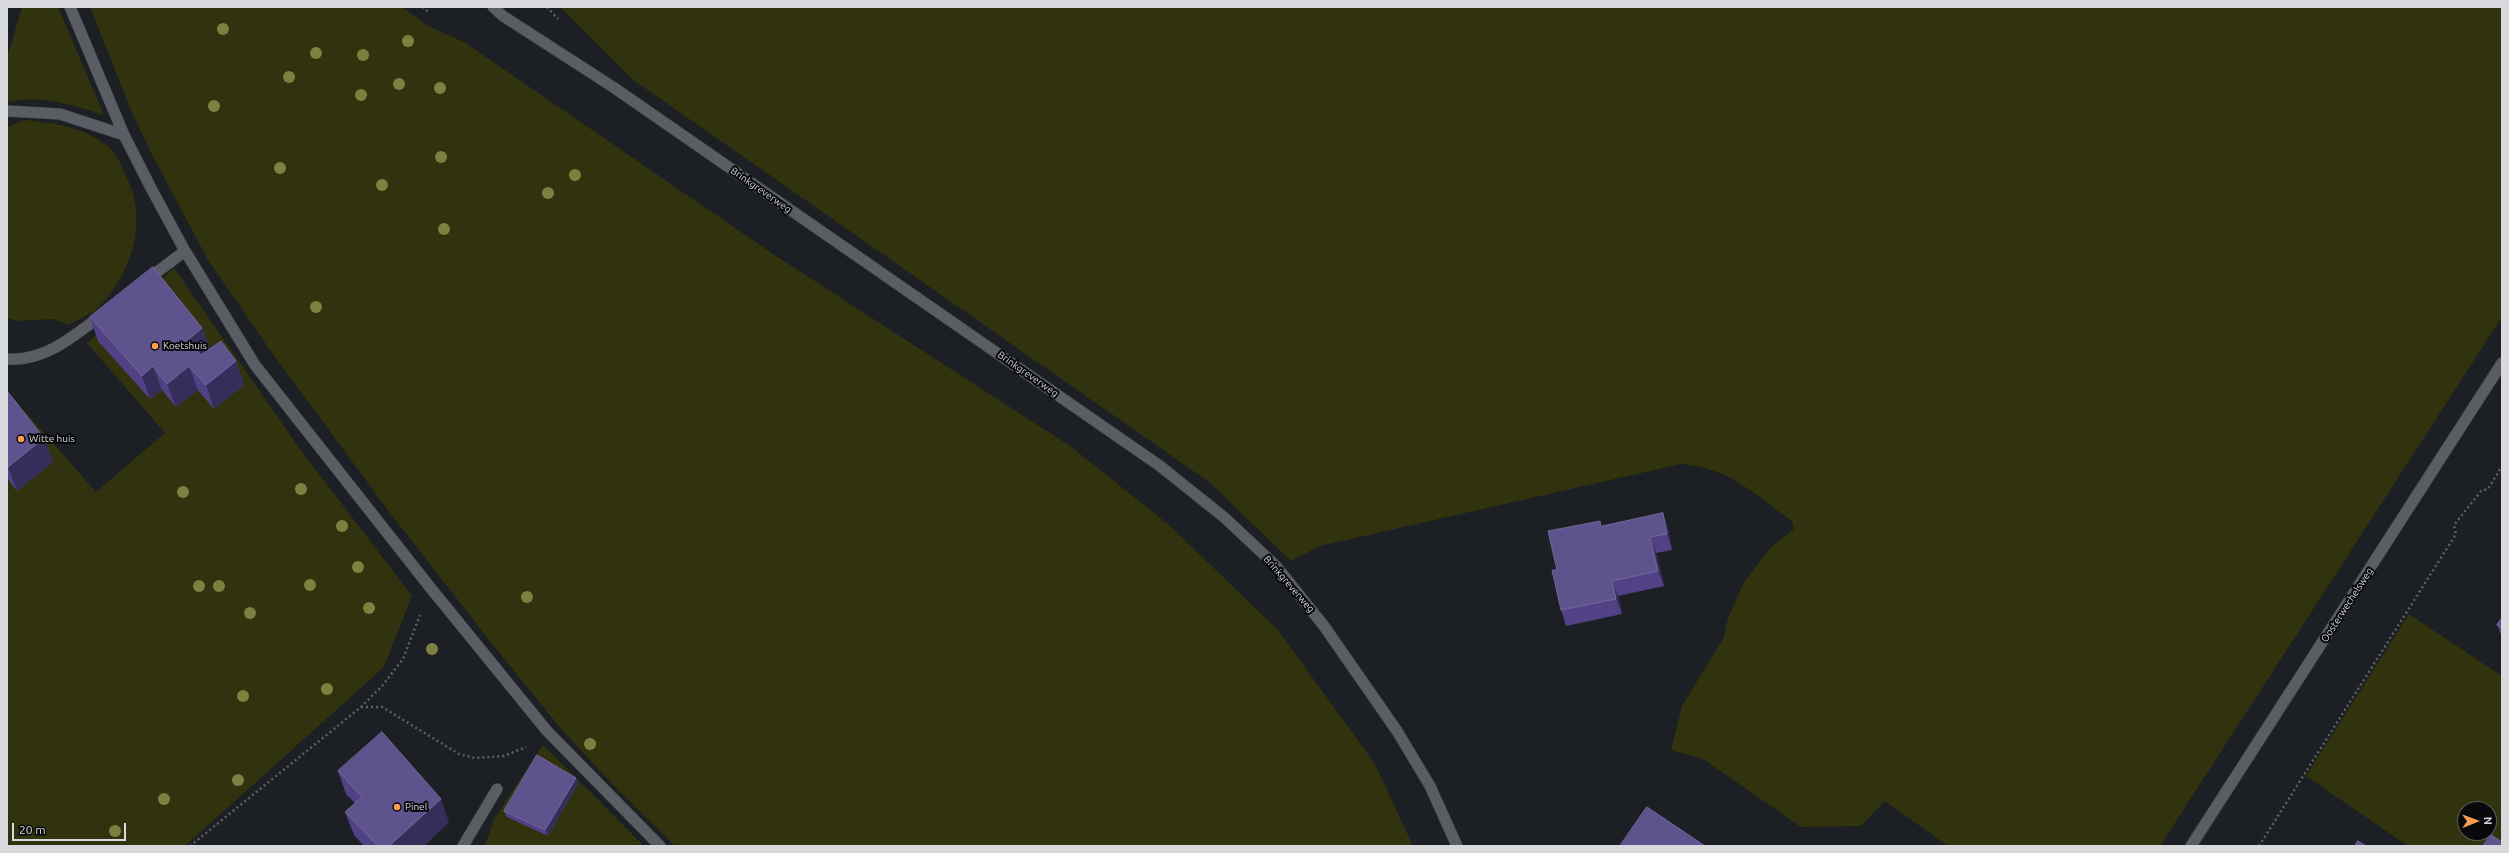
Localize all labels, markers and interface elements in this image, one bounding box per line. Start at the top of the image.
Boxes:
street label: Brinkgreverweg [728,165,794,215]
place label: Koetshuis [163,340,207,352]
marker: Koetshuis [150,341,160,351]
street label: Brinkgreverweg [995,349,1061,399]
place label: Witte huis [29,433,75,445]
marker: Witte huis [16,434,26,444]
street label: Brinkgreverweg [1261,553,1317,615]
street label: Oosterwechelsweg [2318,565,2376,645]
place label: Pinel [405,801,427,813]
north arrow [2457,801,2497,841]
marker: Pinel [392,802,402,812]
scale bar [14,815,128,841]
text: N [2482,817,2494,825]
text: 20 m [19,823,46,836]

